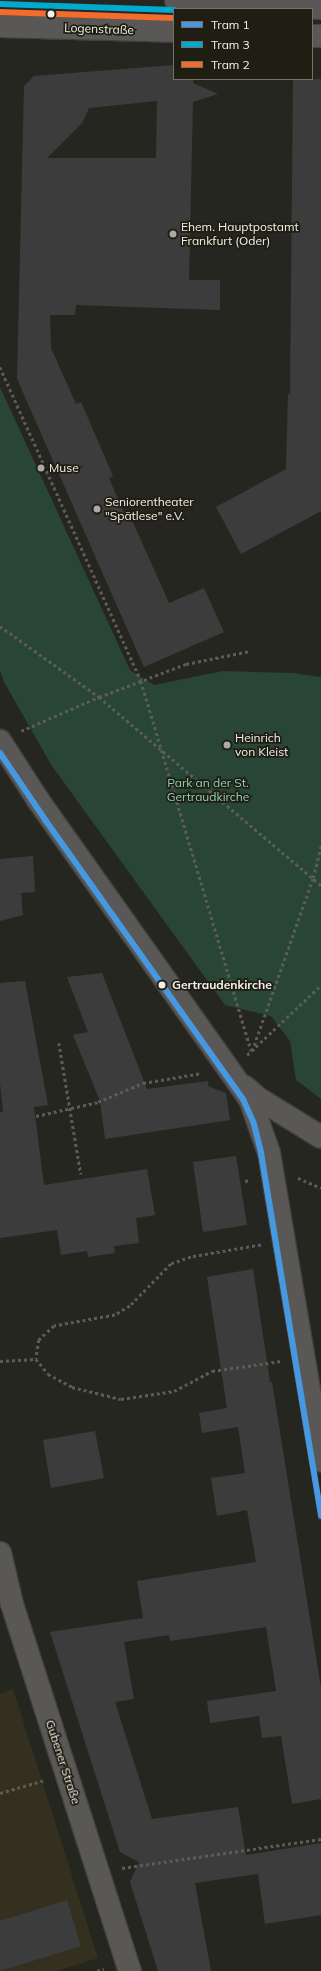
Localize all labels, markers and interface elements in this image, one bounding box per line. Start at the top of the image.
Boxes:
unlabelled marker [44,7,58,21]
legend [173,8,313,80]
text: Tram 1 [211,17,250,32]
street label: Logenstraße [64,21,134,37]
text: Tram 3 [211,37,250,52]
text: Tram 2 [211,57,250,72]
place label: Ehem. Hauptpostamt Frankfurt (Oder) [181,220,299,248]
marker: Ehem. Hauptpostamt Frankfurt (Oder) [168,229,178,239]
place label: Muse [49,461,79,475]
marker: Muse [36,463,46,473]
place label: Seniorentheater "Spätlese" e.V. [105,495,194,523]
marker: Seniorentheater "Spätlese" e.V. [92,504,102,514]
place label: Heinrich von Kleist [235,731,288,759]
marker: Heinrich von Kleist [222,740,232,750]
park label: Park an der St. Gertraudkirche [167,776,249,804]
marker: Gertraudenkirche [155,978,169,992]
place label: Gertraudenkirche [172,978,272,992]
street label: Gubener Straße [43,1718,83,1806]

